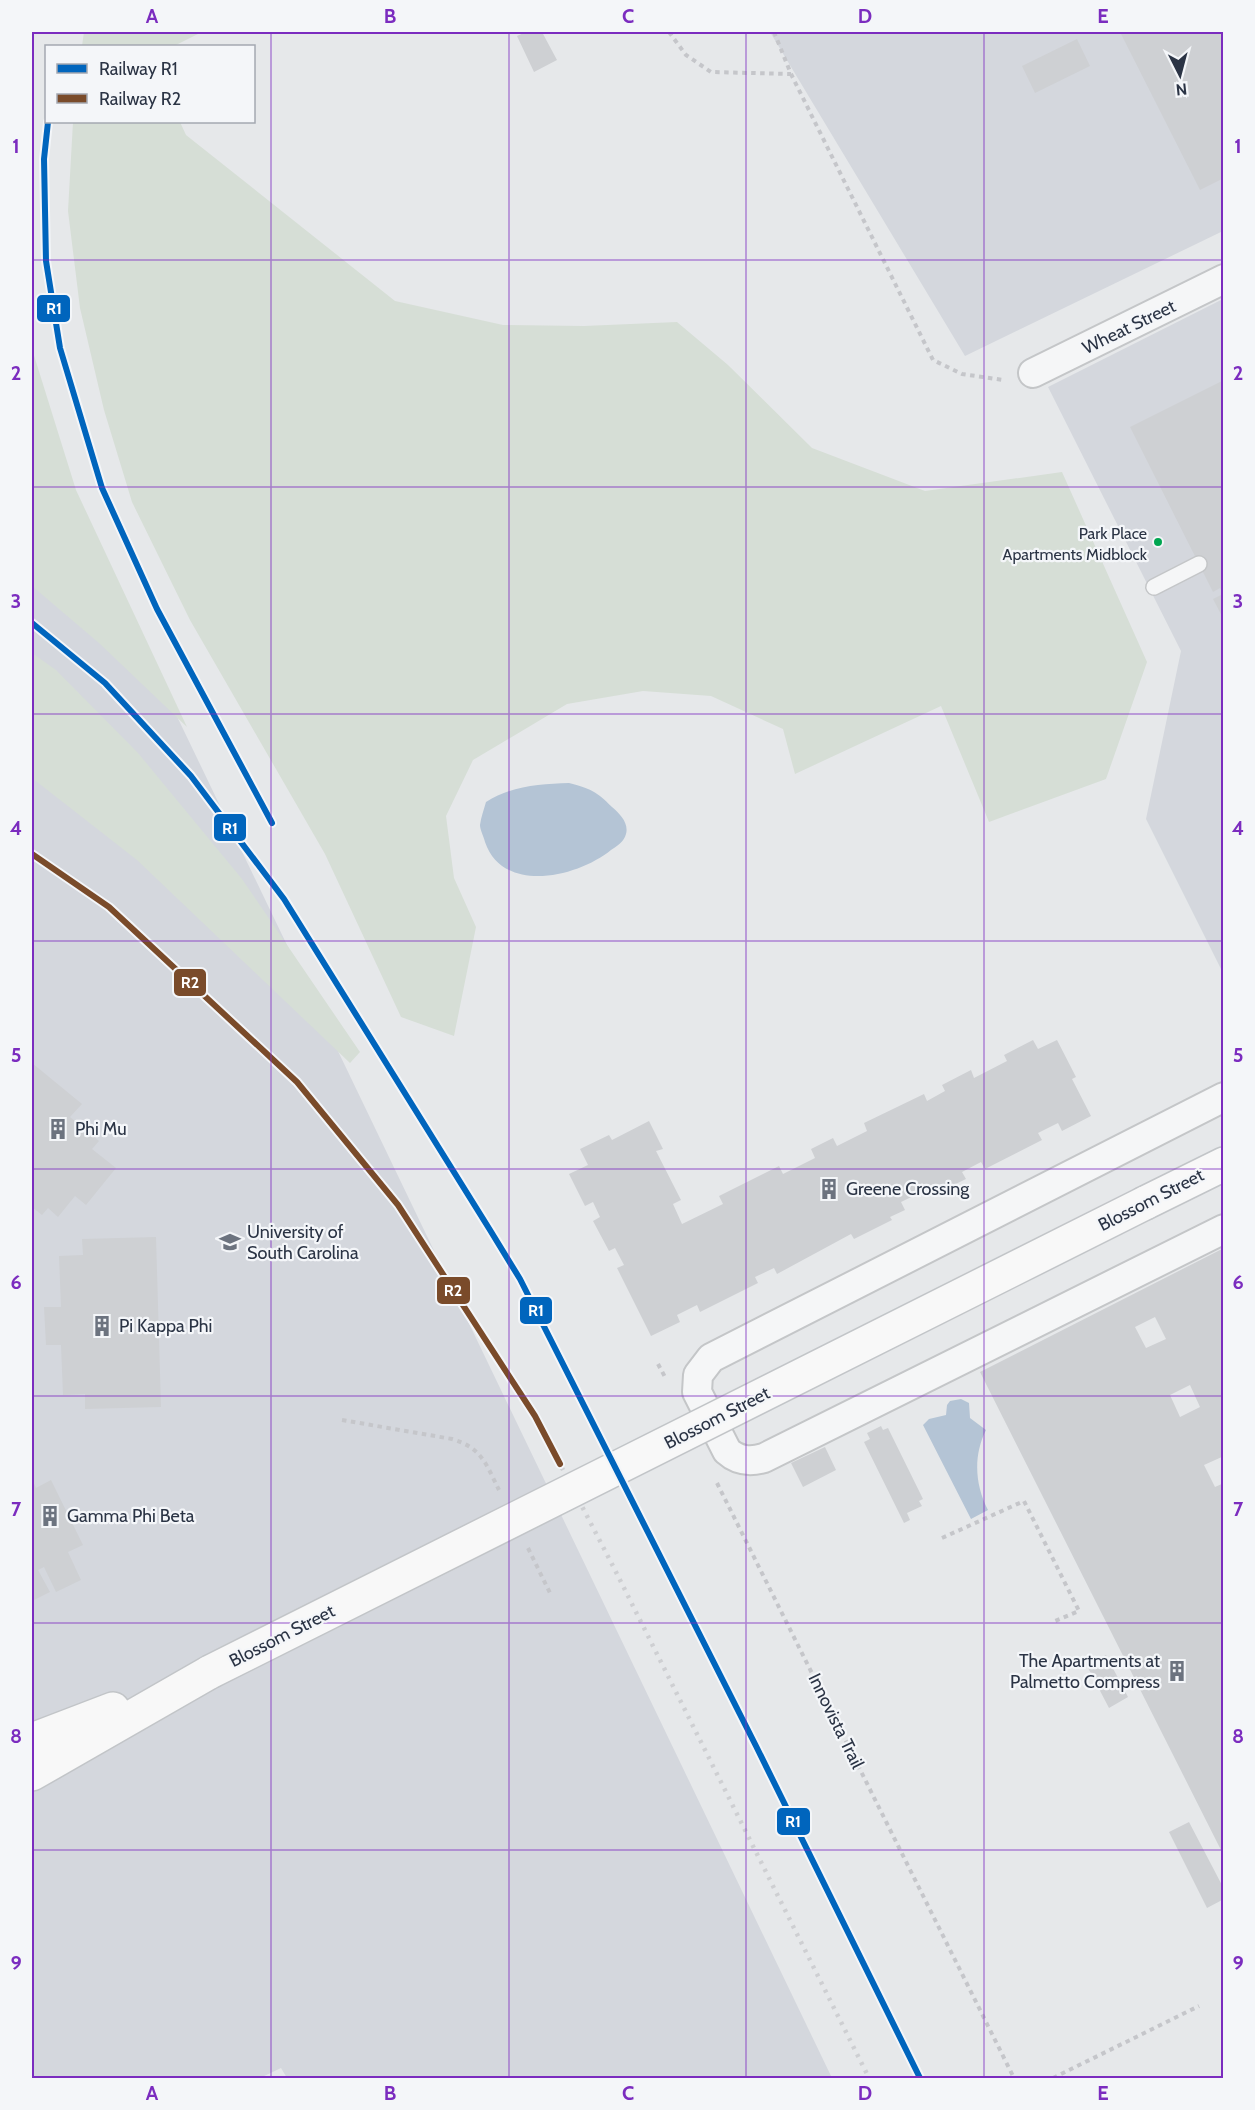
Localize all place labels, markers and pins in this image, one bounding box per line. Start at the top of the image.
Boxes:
place label: Park Place Apartments Midblock [1003,524,1148,564]
marker: Park Place Apartments Midblock [1152,536,1164,548]
building icon: Phi Mu [46,1117,70,1141]
place label: Phi Mu [75,1118,127,1140]
building icon: Greene Crossing [817,1177,841,1201]
place label: Greene Crossing [846,1178,970,1200]
place label: University of South Carolina [247,1221,359,1264]
school or university icon: University of South Carolina [218,1230,242,1254]
building icon: Pi Kappa Phi [90,1314,114,1338]
place label: Pi Kappa Phi [119,1315,212,1337]
building icon: Gamma Phi Beta [38,1504,62,1528]
place label: Gamma Phi Beta [67,1505,195,1527]
place label: The Apartments at Palmetto Compress [1010,1650,1160,1693]
building icon: The Apartments at Palmetto Compress [1165,1659,1189,1683]

